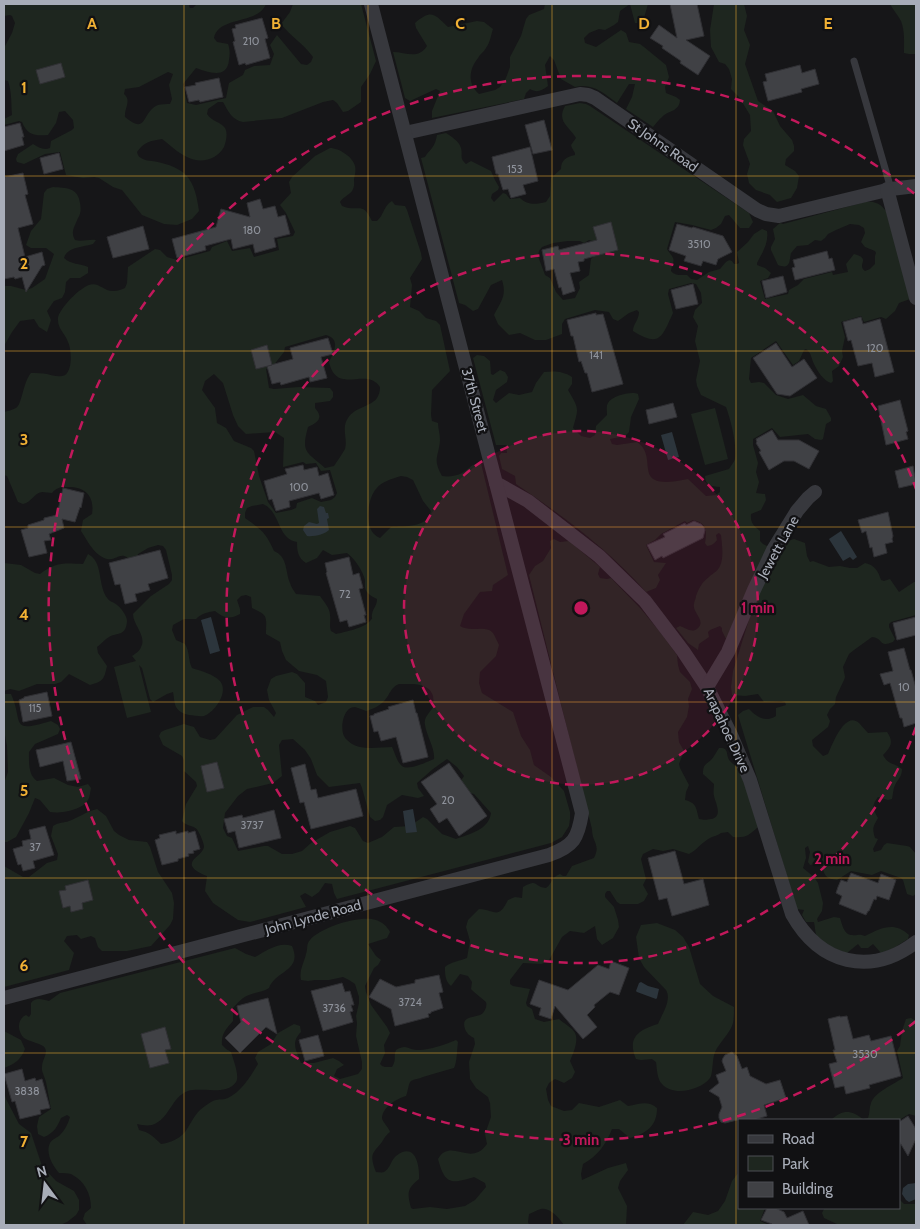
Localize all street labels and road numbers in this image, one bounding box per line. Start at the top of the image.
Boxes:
street label: St Johns Road [624,114,702,176]
street label: 37th Street [458,366,492,434]
street label: Jewett Lane [753,512,803,582]
street label: Arapahoe Drive [700,685,754,775]
street label: John Lynde Road [262,896,363,939]

